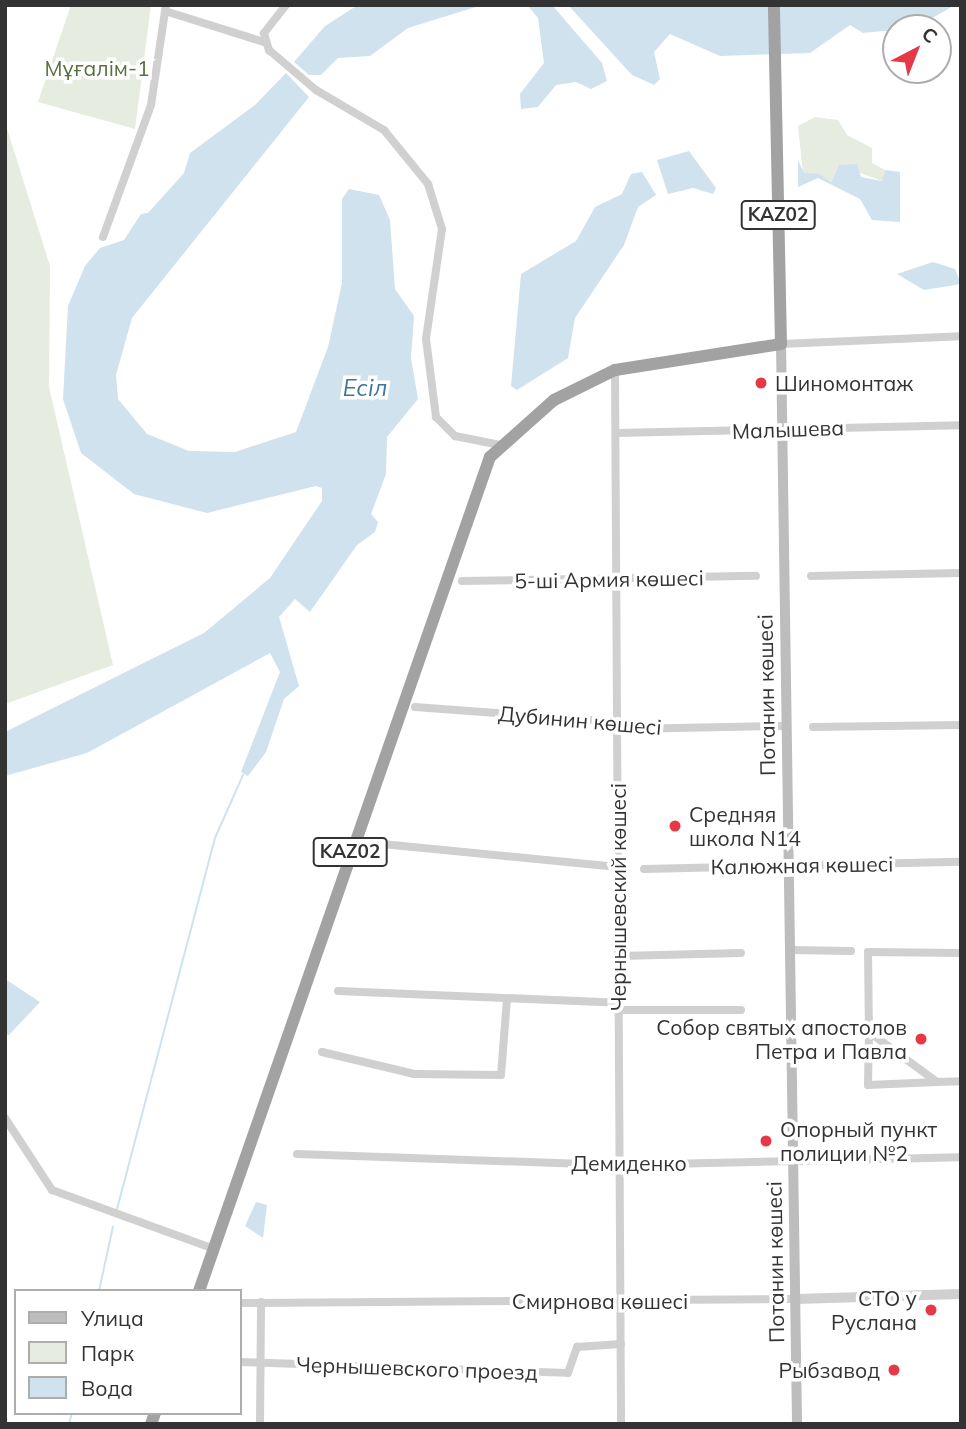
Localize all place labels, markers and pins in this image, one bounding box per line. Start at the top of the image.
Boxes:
place label: Шиномонтаж [775,370,913,396]
marker: Шиномонтаж [753,375,769,391]
place label: Средняя школа N14 [689,801,801,851]
marker: Средняя школа N14 [667,818,683,834]
place label: Собор святых апостолов Петра и Павла [656,1014,907,1064]
marker: Собор святых апостолов Петра и Павла [913,1031,929,1047]
place label: Опорный пункт полиции №2 [780,1116,937,1166]
marker: Опорный пункт полиции №2 [758,1133,774,1149]
place label: СТО у Руслана [831,1285,917,1335]
marker: СТО у Руслана [923,1302,939,1318]
place label: Рыбзавод [779,1357,880,1383]
marker: Рыбзавод [886,1362,902,1378]

